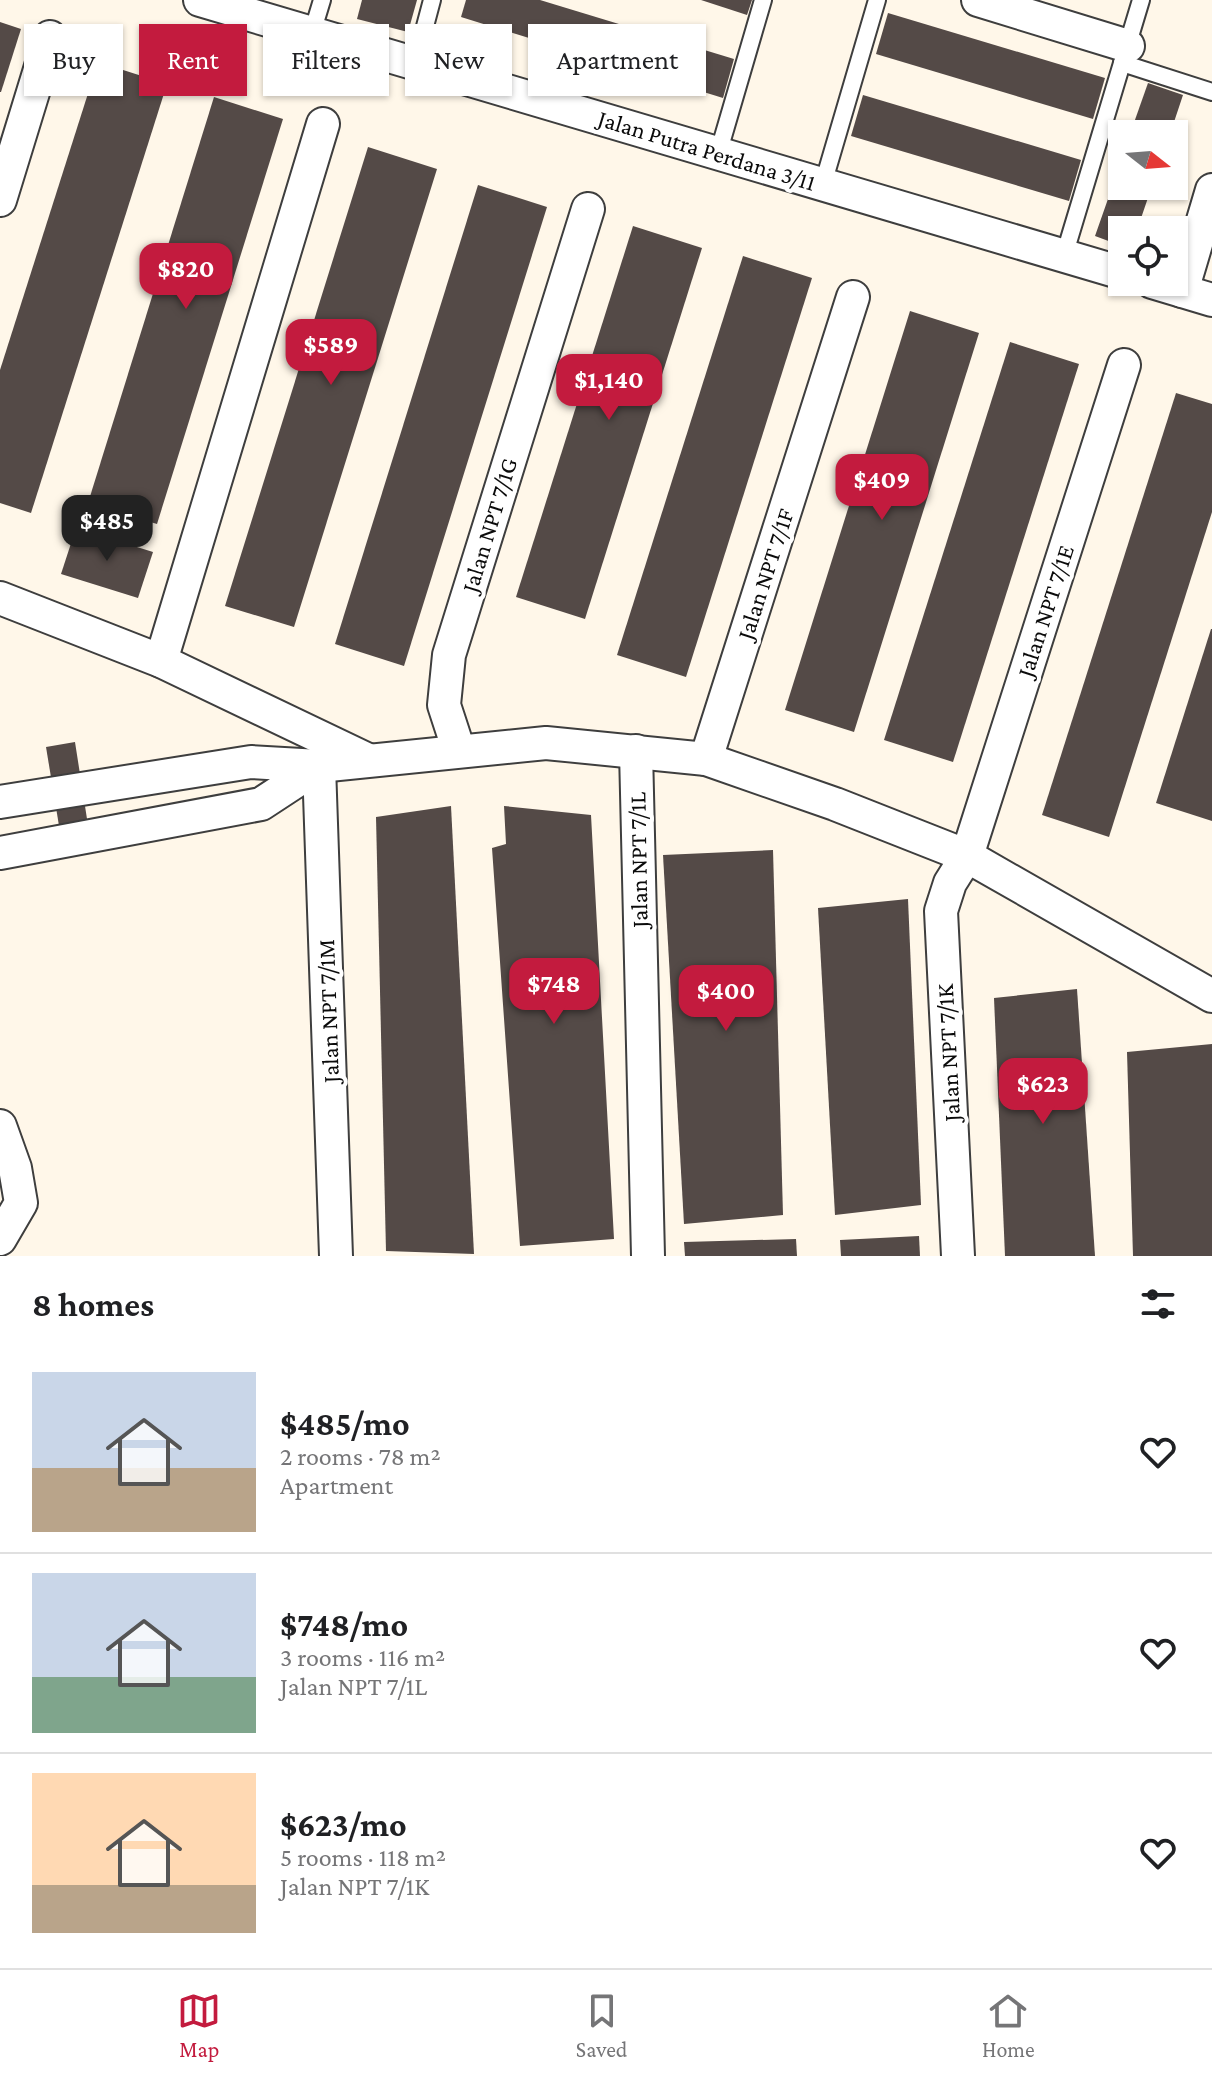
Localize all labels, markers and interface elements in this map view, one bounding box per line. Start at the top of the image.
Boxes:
chip: Buy [24,24,123,96]
chip: Rent [139,24,247,96]
chip: Filters [263,24,389,96]
chip: New [405,24,512,96]
chip: Apartment [528,24,706,96]
street label: Jalan Putra Perdana 3/11 [593,103,819,196]
north arrow [1108,120,1188,200]
map controls [1108,120,1188,296]
button: locate [1108,216,1188,296]
pin: $820 [139,243,233,311]
text: $820 [157,254,215,283]
pin: $589 [284,319,378,387]
text: $589 [304,330,358,359]
pin: $1,140 [544,354,674,422]
text: $1,140 [574,365,644,394]
street label: Jalan NPT 7/1G [455,454,522,597]
pin: $409 [835,454,929,522]
text: $409 [853,465,911,494]
pin: $485 [60,495,154,563]
street label: Jalan NPT 7/1F [731,505,799,645]
text: $485 [80,506,134,535]
street label: Jalan NPT 7/1E [1010,542,1079,682]
street label: Jalan NPT 7/1L [623,792,653,930]
street label: Jalan NPT 7/1M [312,939,344,1085]
pin: $748 [507,958,601,1026]
pin: $400 [679,965,773,1033]
text: $748 [527,969,581,998]
text: $400 [697,976,755,1005]
street label: Jalan NPT 7/1K [931,983,965,1125]
pin: $623 [996,1058,1090,1126]
text: $623 [1017,1069,1069,1098]
icon: filters [1136,1282,1180,1326]
text: 8 homes [32,1286,154,1323]
icon: home [96,1404,192,1500]
text: $485/mo [280,1405,410,1442]
icon: heart [1136,1430,1180,1474]
text: 2 rooms · 78 m² [280,1442,441,1471]
text: Apartment [280,1471,393,1500]
icon: home [96,1605,192,1701]
text: $748/mo [280,1606,408,1643]
icon: heart [1136,1631,1180,1675]
text: 3 rooms · 116 m² [280,1643,445,1672]
text: Jalan NPT 7/1L [280,1672,427,1701]
icon: home [96,1805,192,1901]
text: $623/mo [280,1806,407,1843]
icon: heart [1136,1831,1180,1875]
text: 5 rooms · 118 m² [280,1843,446,1872]
text: Jalan NPT 7/1K [280,1872,429,1901]
tab: Map [177,1989,221,2062]
tab: Saved [576,1989,627,2062]
tab: Home [982,1989,1035,2062]

